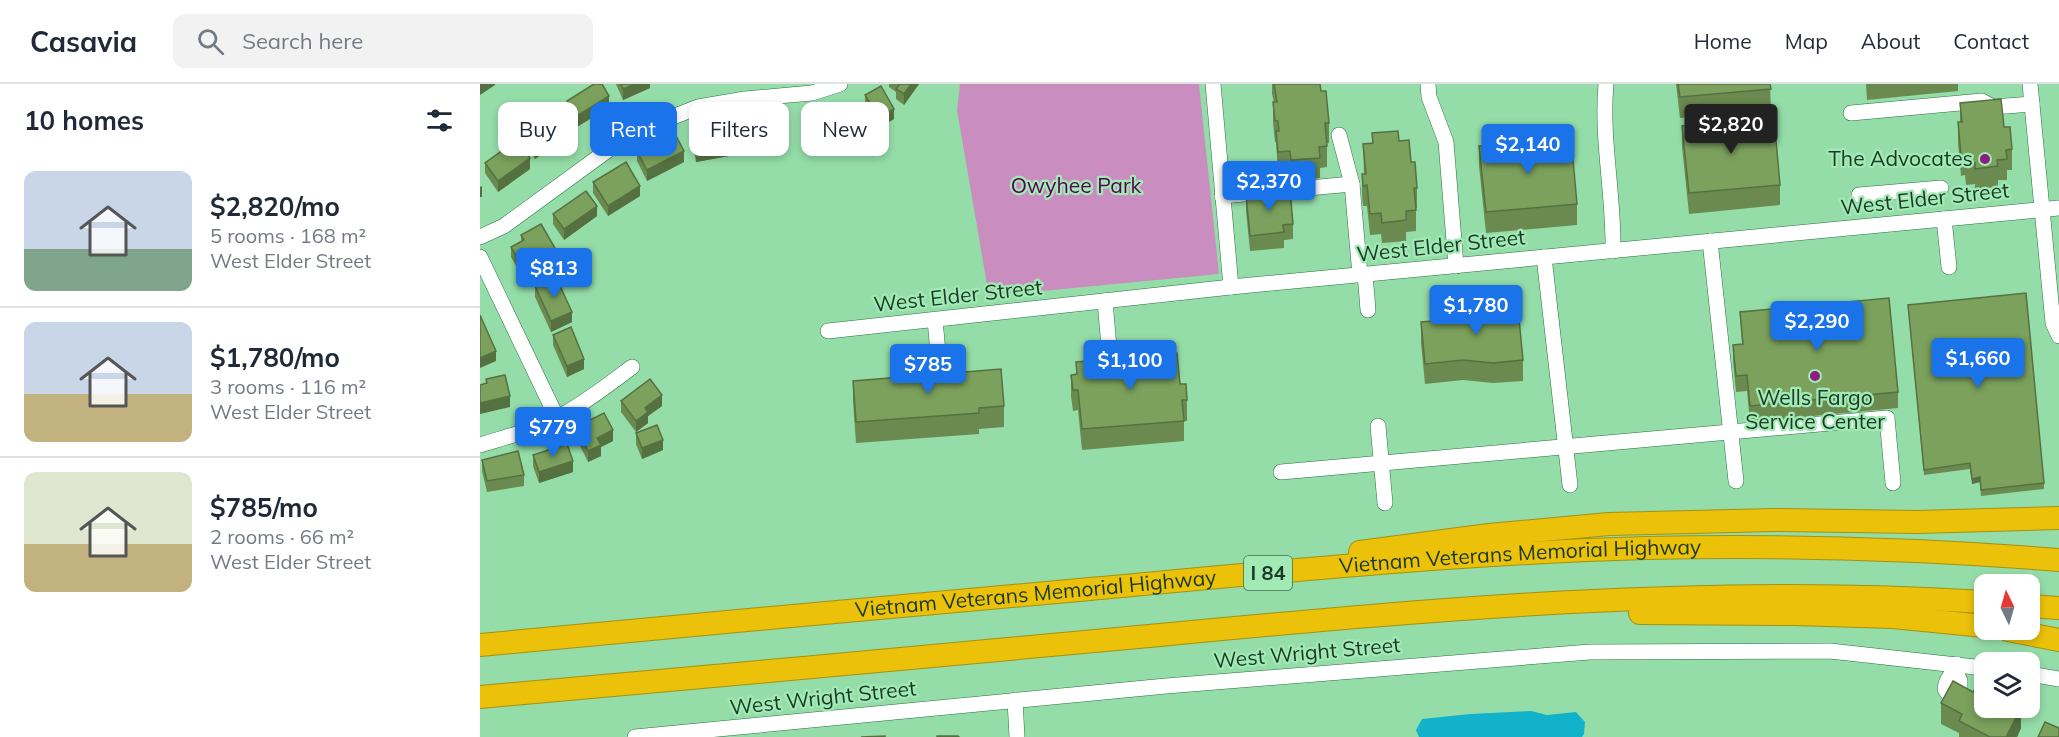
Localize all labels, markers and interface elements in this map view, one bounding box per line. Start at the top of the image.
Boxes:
search box [173,14,593,68]
text: Casavia [30,24,137,59]
icon: search [194,25,227,58]
text: Search here [242,27,363,55]
text: Home [1694,28,1752,54]
text: Map [1785,28,1828,54]
text: About [1861,28,1920,54]
text: Contact [1953,28,2029,54]
chip: Buy [498,102,578,156]
chip: Rent [590,102,677,156]
chip: Filters [689,102,789,156]
chip: New [801,102,889,156]
text: 10 homes [24,104,144,137]
icon: filters [423,104,456,137]
pin: $2,820 [1682,104,1780,155]
text: $2,820 [1699,111,1763,136]
pin: $2,140 [1479,124,1577,175]
text: $2,140 [1496,131,1560,156]
place label: The Advocates [1828,145,1973,171]
marker: The Advocates [1978,152,1992,166]
pin: $2,370 [1220,161,1318,212]
text: $2,370 [1237,168,1301,193]
park label: Owyhee Park [1011,172,1142,198]
street label: West Elder Street [1839,176,2010,220]
text: $2,820/mo [210,190,340,223]
icon: home [72,195,144,267]
text: 5 rooms · 168 m² [210,223,366,248]
street label: West Elder Street [1355,223,1526,267]
text: West Elder Street [210,248,371,273]
pin: $813 [518,248,590,299]
text: $813 [530,255,578,280]
street label: West Elder Street [872,273,1043,317]
pin: $1,780 [1427,285,1525,336]
text: $1,780 [1444,292,1508,317]
pin: $2,290 [1768,301,1866,352]
text: $2,290 [1785,308,1849,333]
pin: $1,660 [1929,338,2027,389]
pin: $1,100 [1081,340,1179,391]
text: $1,780/mo [210,341,340,374]
pin: $785 [892,344,964,395]
text: $1,660 [1946,345,2010,370]
icon: home [72,346,144,418]
text: $1,100 [1098,347,1162,372]
text: $785 [904,351,952,376]
marker: Wells Fargo Service Center [1808,369,1822,383]
text: 3 rooms · 116 m² [210,374,366,399]
place label: Wells Fargo Service Center [1745,384,1885,434]
text: West Elder Street [210,399,371,424]
pin: $779 [517,407,589,458]
text: $779 [529,414,577,439]
text: $785/mo [210,491,318,524]
icon: home [72,496,144,568]
text: 2 rooms · 66 m² [210,524,354,549]
street label: Vietnam Veterans Memorial Highway [1338,533,1701,578]
text: West Elder Street [210,549,371,574]
road number: I 84 [1244,556,1292,590]
street label: Vietnam Veterans Memorial Highway [854,563,1217,622]
north arrow [1974,574,2040,640]
map controls [1974,574,2040,718]
street label: West Wright Street [1212,631,1401,673]
button: layers [1974,652,2040,718]
street label: West Wright Street [728,674,917,720]

